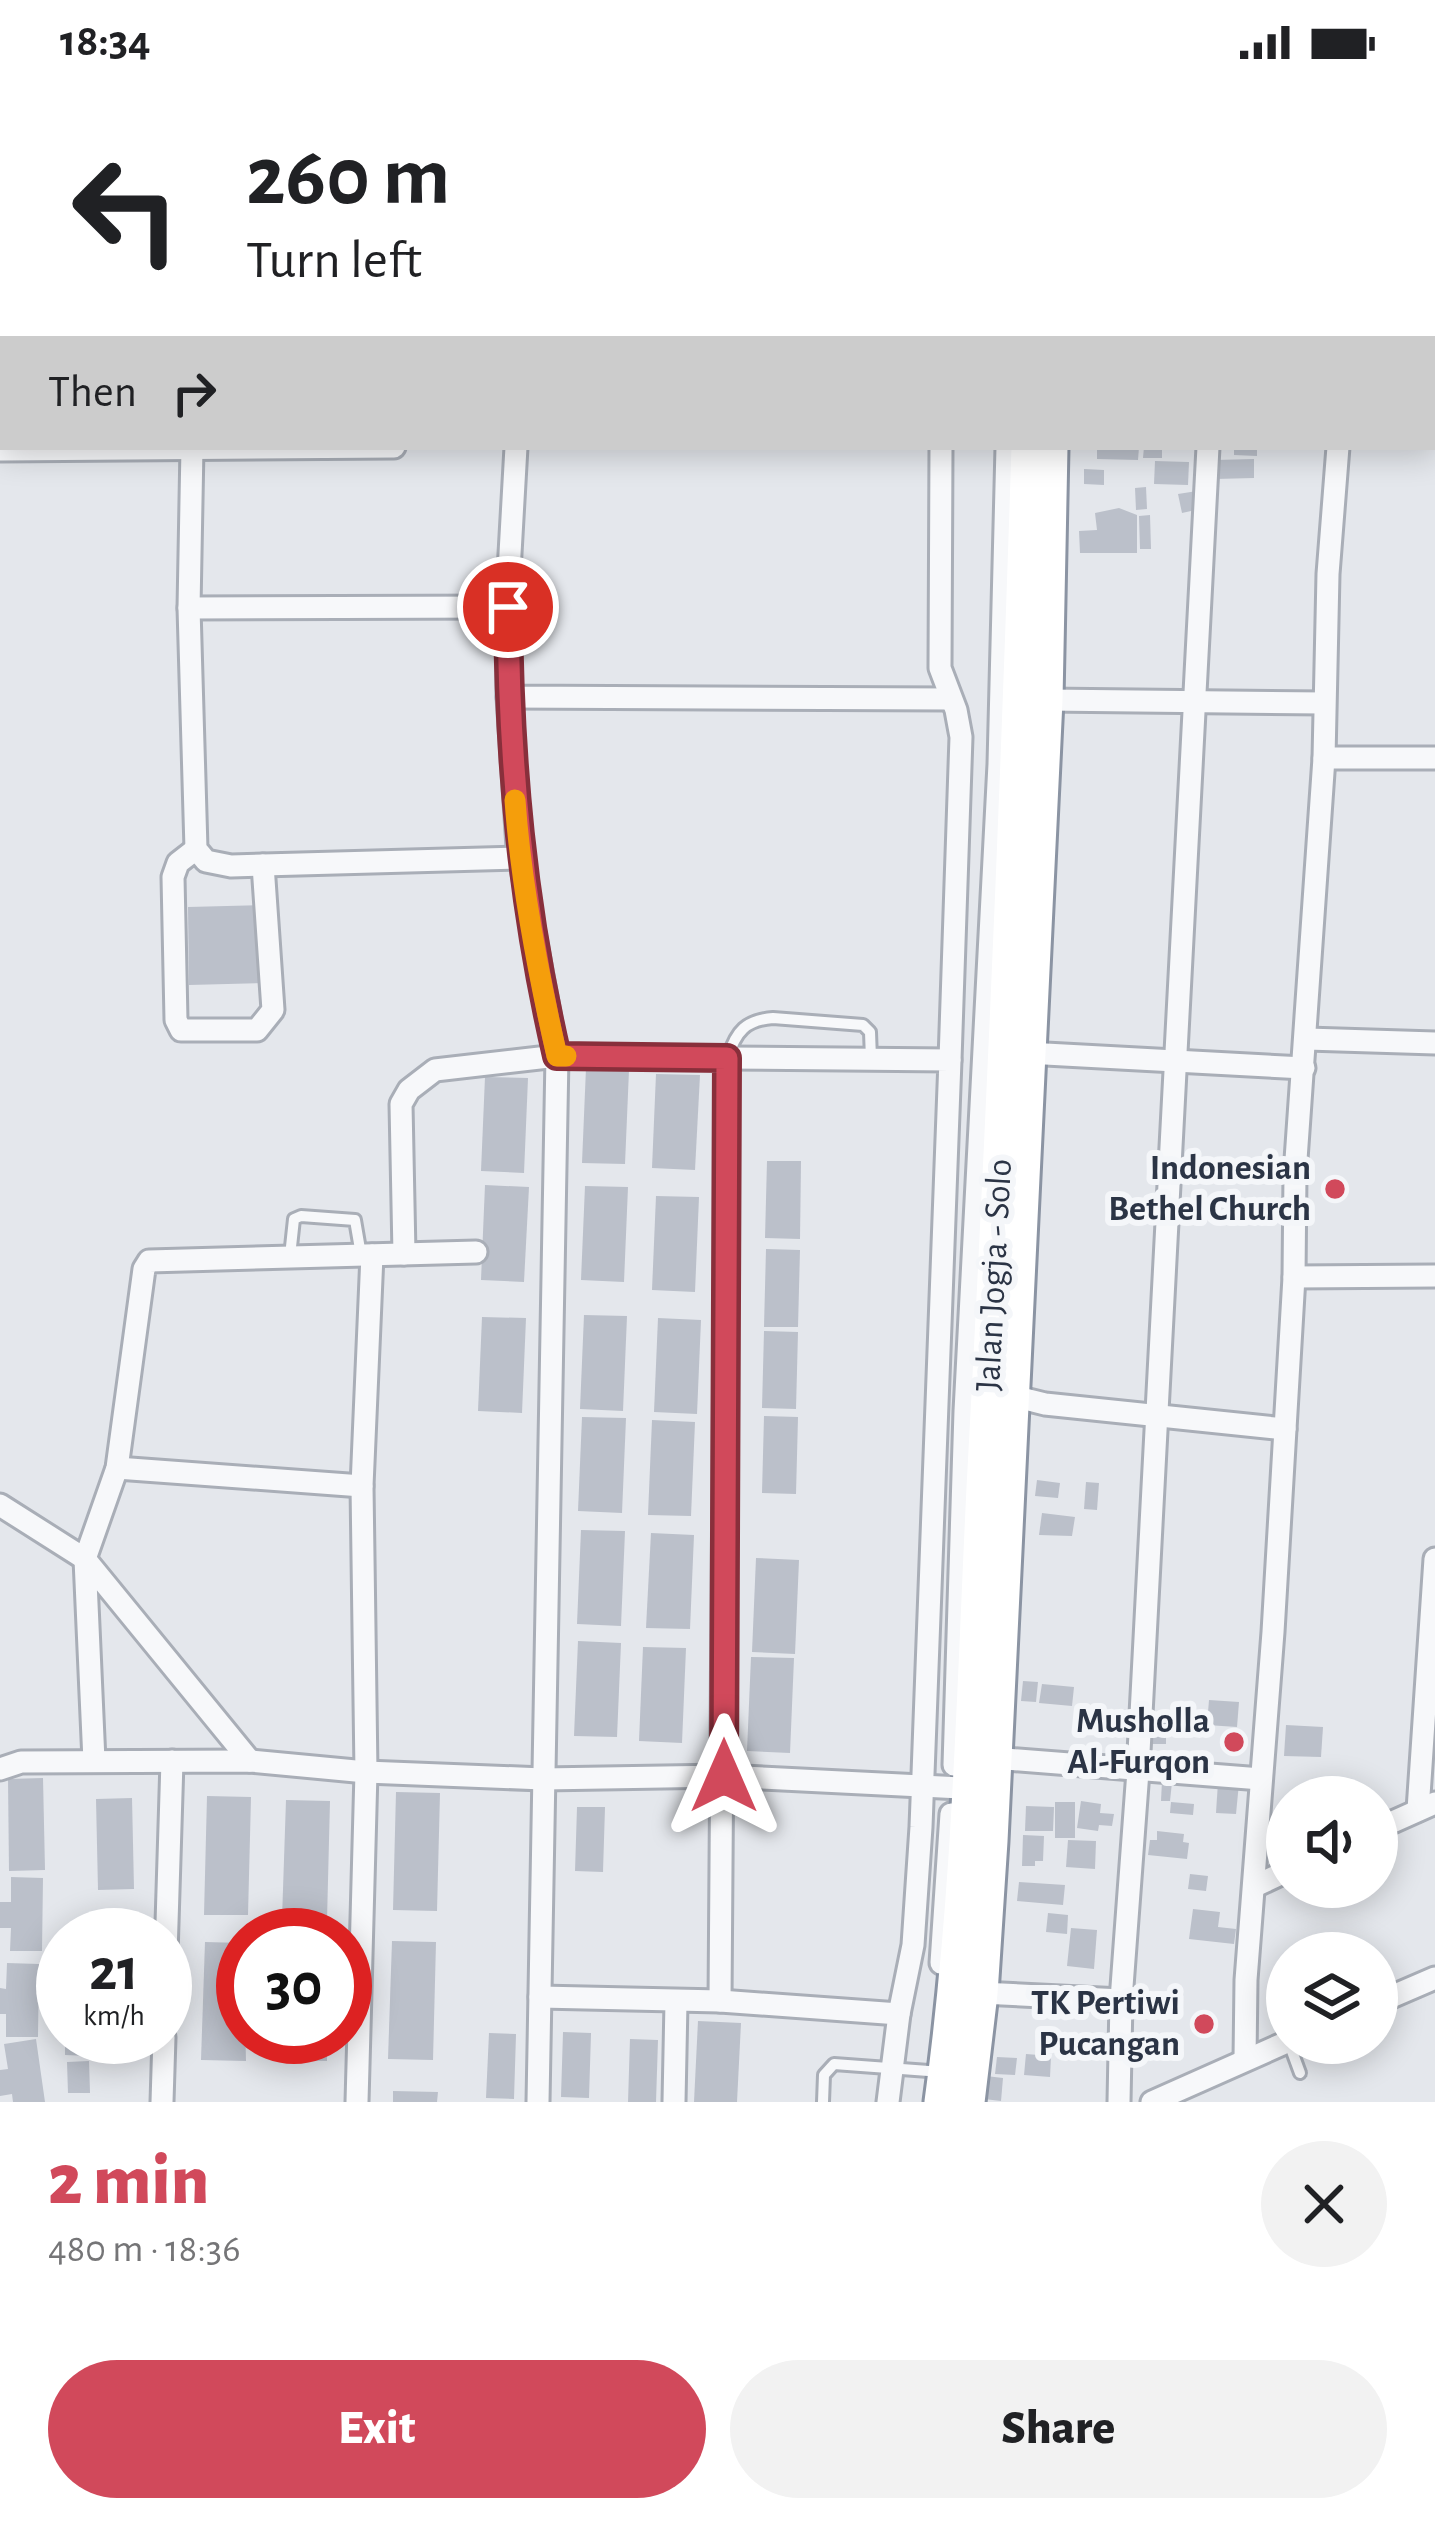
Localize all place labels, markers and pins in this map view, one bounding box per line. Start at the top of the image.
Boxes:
pin [457,556,559,658]
place label: Indonesian Bethel Church [1108,1150,1311,1227]
marker: Indonesian Bethel Church [1322,1176,1348,1202]
place label: Musholla Al-Furqon [1067,1703,1210,1780]
marker: Musholla Al-Furqon [1221,1729,1247,1755]
place label: TK Pertiwi Pucangan [1031,1985,1180,2062]
marker: TK Pertiwi Pucangan [1191,2011,1217,2037]

